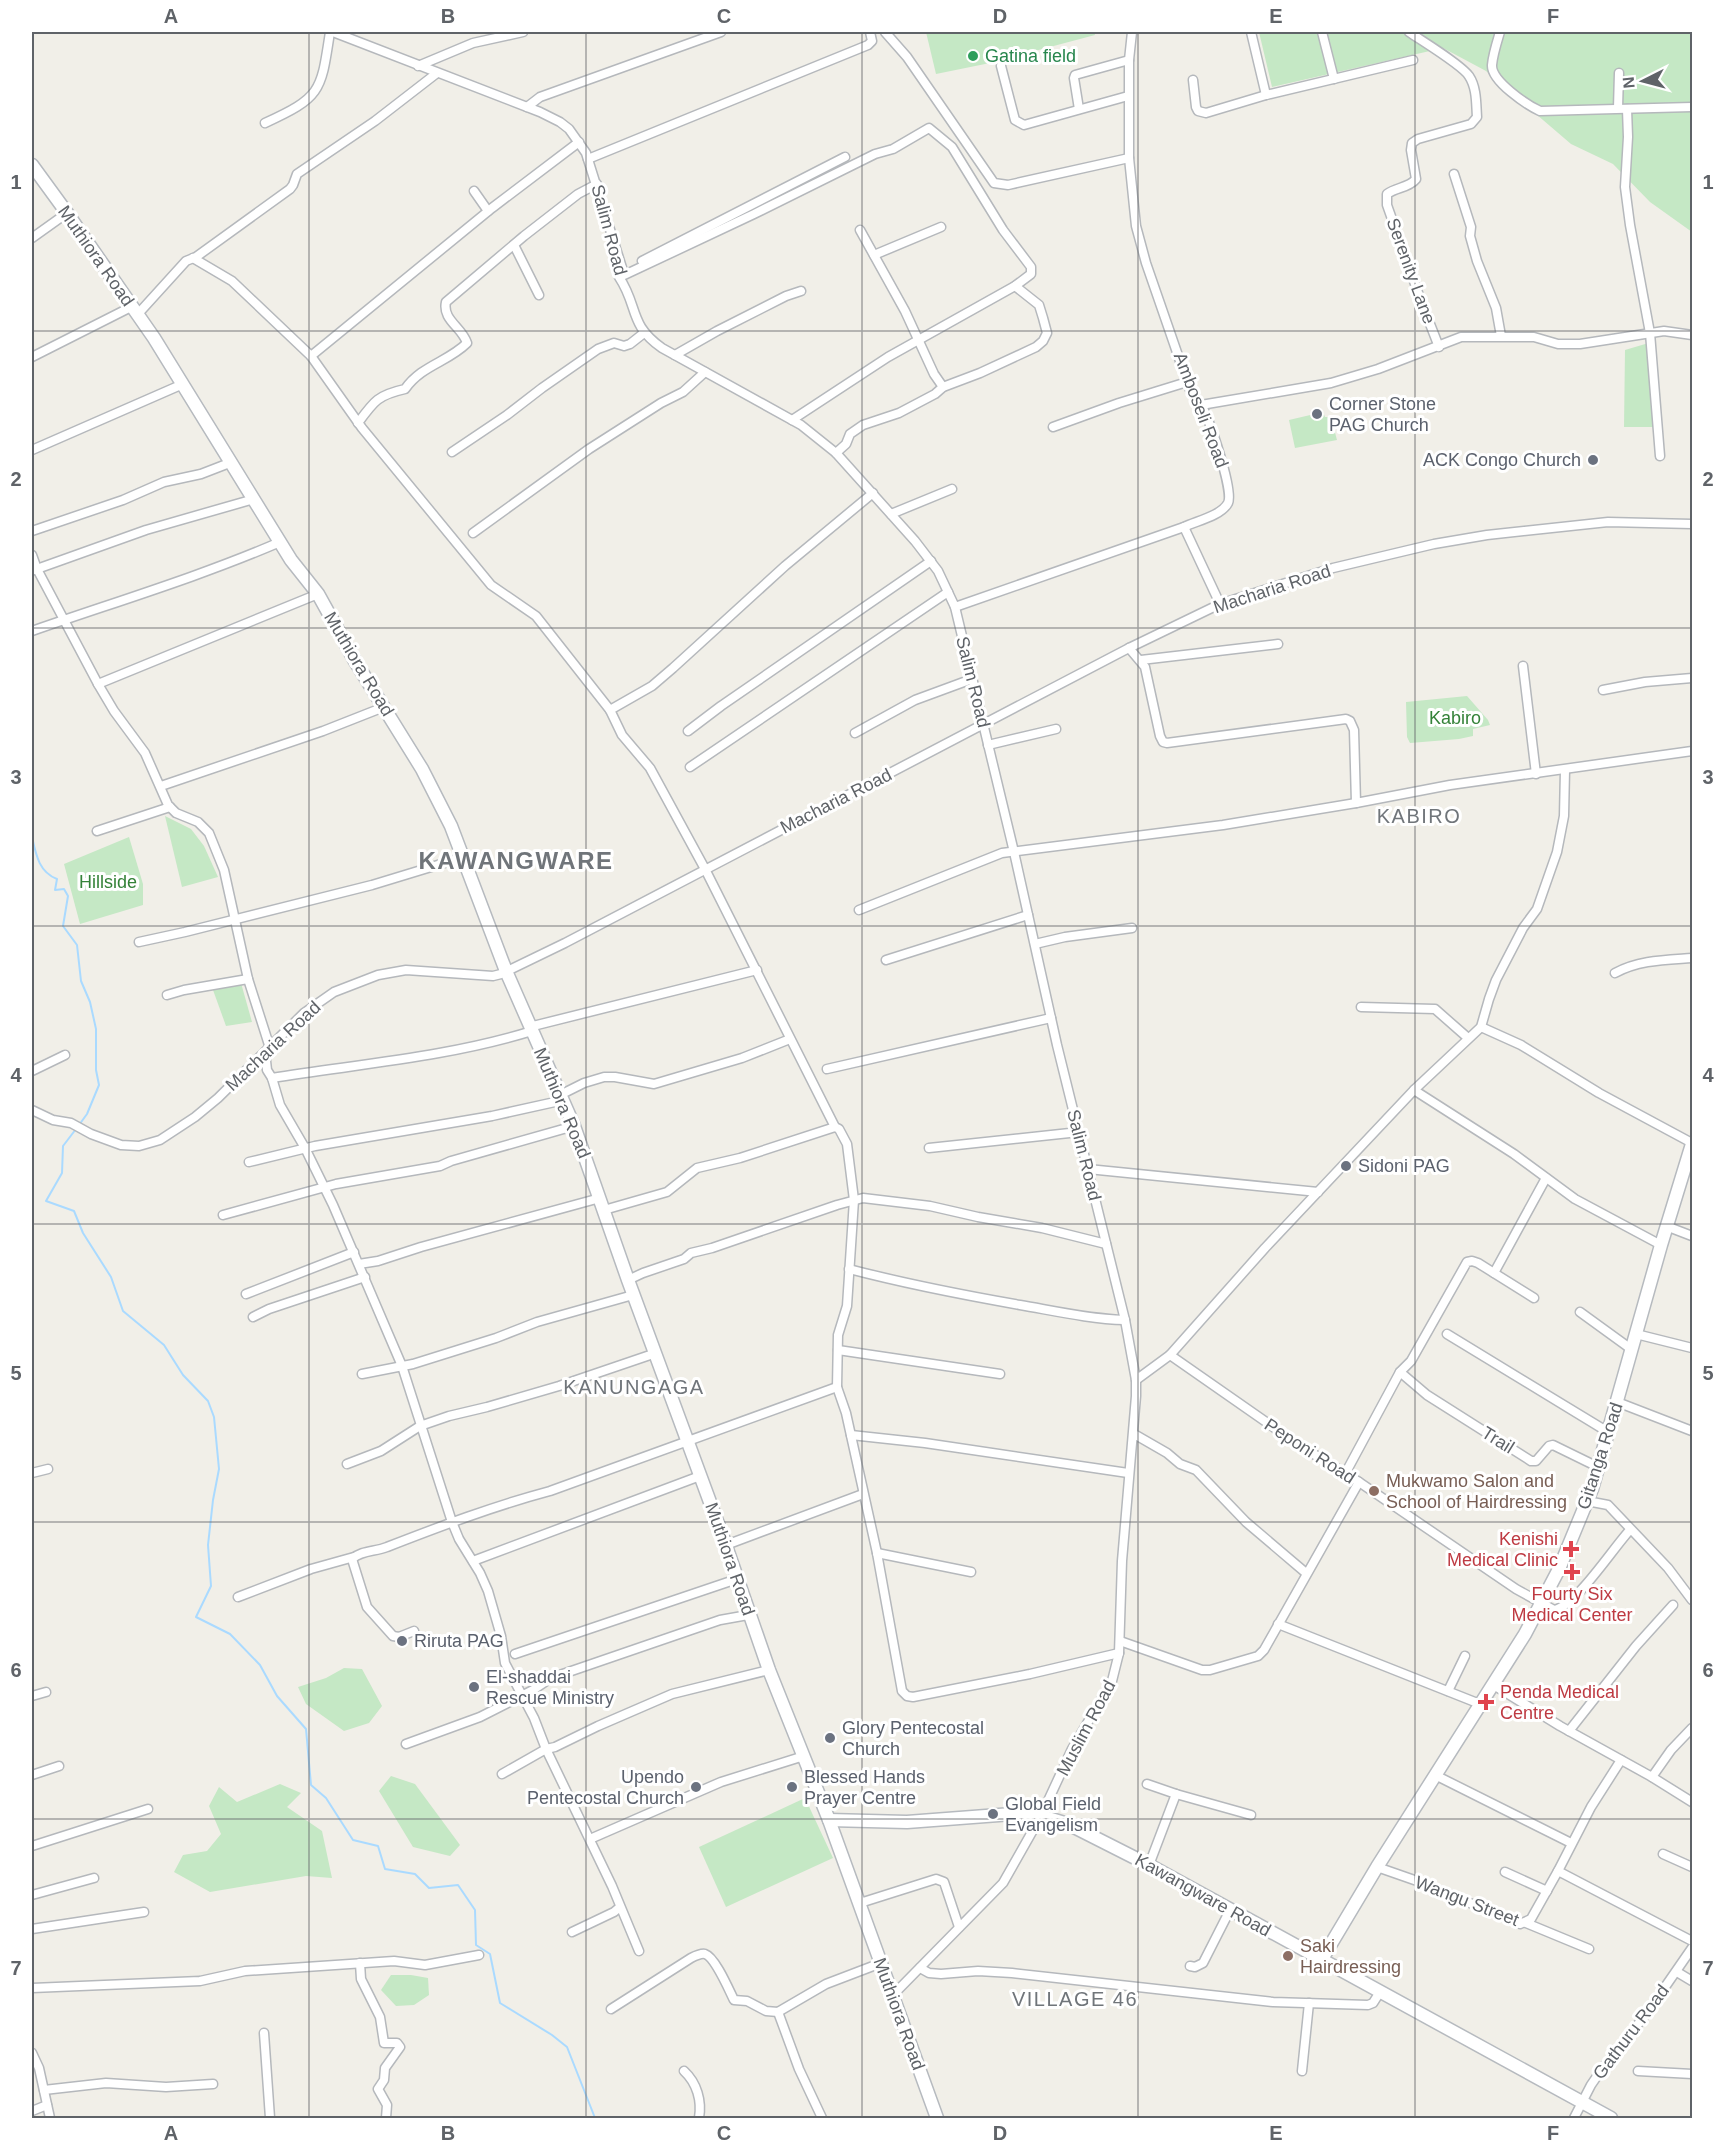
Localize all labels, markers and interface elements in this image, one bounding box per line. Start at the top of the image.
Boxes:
text: A [164,5,178,27]
text: B [441,5,455,27]
text: C [717,5,731,27]
text: D [993,5,1007,27]
text: E [1269,5,1283,27]
text: F [1547,5,1559,27]
place label: Gatina field [985,46,1076,66]
marker: Gatina field [966,49,980,63]
north arrow [1613,51,1673,111]
text: N [1620,76,1638,89]
text: 1 [10,171,22,193]
text: 1 [1702,171,1714,193]
street label: Salim Road [587,182,631,278]
street label: Muthiora Road [54,202,138,310]
street label: Serenity Lane [1383,215,1439,327]
street label: Amboseli Road [1170,349,1232,471]
place label: Corner Stone PAG Church [1329,394,1436,435]
marker: Corner Stone PAG Church [1310,407,1324,421]
place label: ACK Congo Church [1423,450,1581,470]
marker: ACK Congo Church [1586,453,1600,467]
text: 2 [10,468,22,490]
text: 2 [1702,468,1714,490]
street label: Macharia Road [1211,561,1333,617]
street label: Muthiora Road [320,608,398,720]
street label: Salim Road [952,634,994,730]
park label: Kabiro [1429,708,1481,728]
street label: Macharia Road [777,764,895,838]
text: 3 [10,766,22,788]
text: 3 [1702,766,1714,788]
district label: KABIRO [1377,805,1461,827]
district label: KAWANGWARE [419,847,614,874]
park label: Hillside [79,872,137,892]
street label: Macharia Road [222,997,324,1095]
street label: Muthiora Road [530,1045,594,1161]
text: 4 [10,1064,22,1086]
text: 4 [1702,1064,1714,1086]
street label: Salim Road [1063,1107,1105,1203]
place label: Sidoni PAG [1358,1156,1450,1176]
marker: Sidoni PAG [1339,1159,1353,1173]
text: 5 [10,1362,22,1384]
text: 5 [1702,1362,1714,1384]
district label: KANUNGAGA [563,1376,705,1398]
street label: Gitanga Road [1573,1400,1627,1512]
street label: Peponi Road [1261,1414,1359,1488]
street label: Trail [1478,1422,1518,1458]
place label: Mukwamo Salon and School of Hairdressing [1386,1471,1567,1512]
marker: Mukwamo Salon and School of Hairdressing [1367,1484,1381,1498]
street label: Muthiora Road [701,1500,759,1618]
place label: Kenishi Medical Clinic [1447,1529,1558,1570]
marker: Kenishi Medical Clinic [1562,1540,1580,1558]
marker: Fourty Six Medical Center [1563,1563,1581,1581]
place label: Fourty Six Medical Center [1511,1584,1633,1625]
place label: Riruta PAG [414,1631,504,1651]
marker: Riruta PAG [395,1634,409,1648]
text: 6 [10,1659,22,1681]
text: 6 [1702,1659,1714,1681]
place label: El-shaddai Rescue Ministry [486,1667,614,1708]
street label: Muslim Road [1053,1677,1119,1779]
marker: El-shaddai Rescue Ministry [467,1680,481,1694]
place label: Penda Medical Centre [1500,1682,1619,1723]
marker: Penda Medical Centre [1477,1693,1495,1711]
place label: Glory Pentecostal Church [842,1718,984,1759]
marker: Glory Pentecostal Church [823,1731,837,1745]
place label: Upendo Pentecostal Church [527,1767,684,1808]
place label: Blessed Hands Prayer Centre [804,1767,925,1808]
marker: Upendo Pentecostal Church [689,1780,703,1794]
marker: Blessed Hands Prayer Centre [785,1780,799,1794]
place label: Global Field Evangelism [1005,1794,1101,1835]
marker: Global Field Evangelism [986,1807,1000,1821]
street label: Kawangware Road [1132,1849,1274,1941]
street label: Wangu Street [1412,1872,1522,1930]
place label: Saki Hairdressing [1300,1936,1401,1977]
marker: Saki Hairdressing [1281,1949,1295,1963]
street label: Muthiora Road [869,1955,929,2073]
text: 7 [10,1957,22,1979]
text: 7 [1702,1957,1714,1979]
street label: Gathuru Road [1589,1981,1673,2083]
district label: VILLAGE 46 [1012,1988,1138,2010]
text: A [164,2122,178,2144]
text: B [441,2122,455,2144]
text: C [717,2122,731,2144]
text: D [993,2122,1007,2144]
text: E [1269,2122,1283,2144]
text: F [1547,2122,1559,2144]

